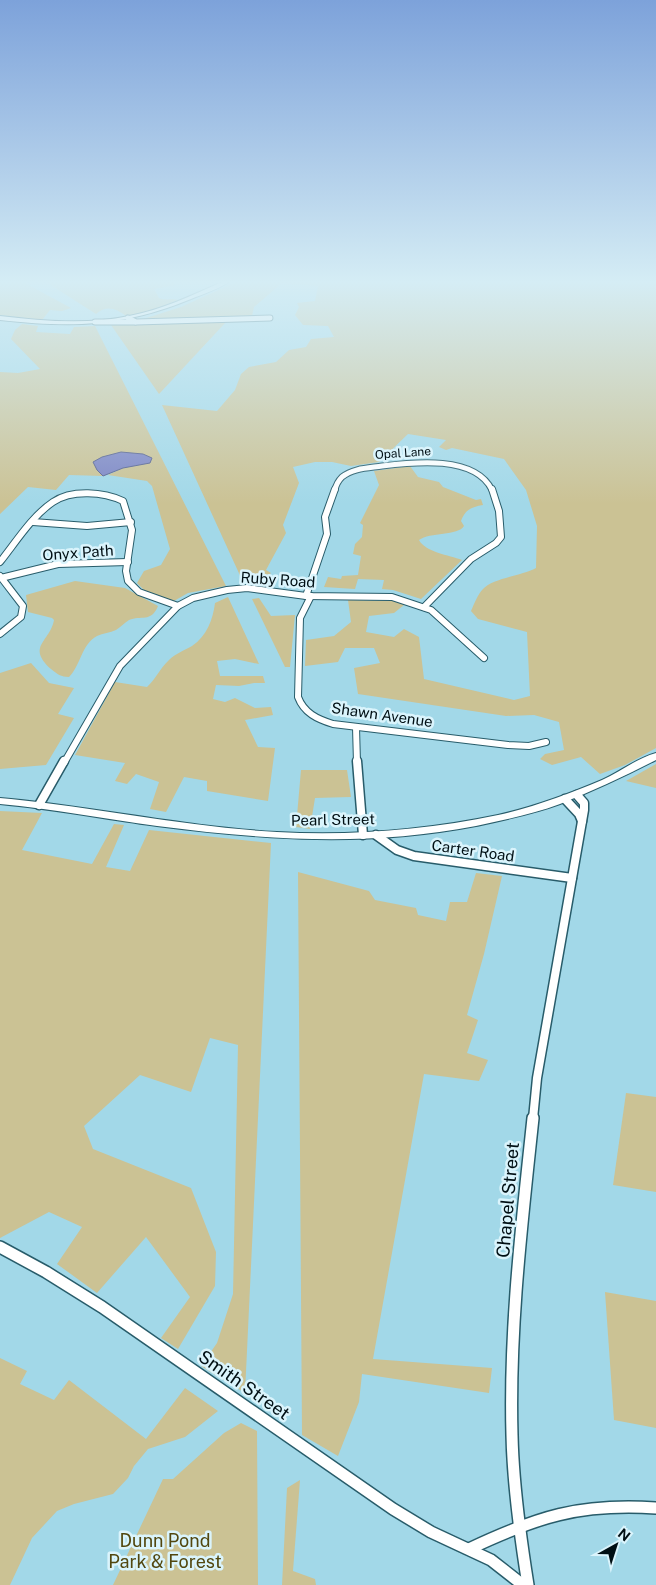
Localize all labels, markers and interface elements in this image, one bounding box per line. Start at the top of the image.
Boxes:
street label: Opal Lane [375,444,432,462]
street label: Onyx Path [42,542,114,563]
street label: Ruby Road [240,568,316,591]
street label: Shawn Avenue [330,699,434,730]
street label: Pearl Street [291,810,375,829]
street label: Carter Road [431,836,516,865]
street label: Chapel Street [492,1141,523,1259]
street label: Smith Street [195,1345,294,1424]
north arrow [591,1520,641,1570]
text: N [615,1525,633,1545]
park label: Dunn Pond Park & Forest [108,1530,222,1572]

